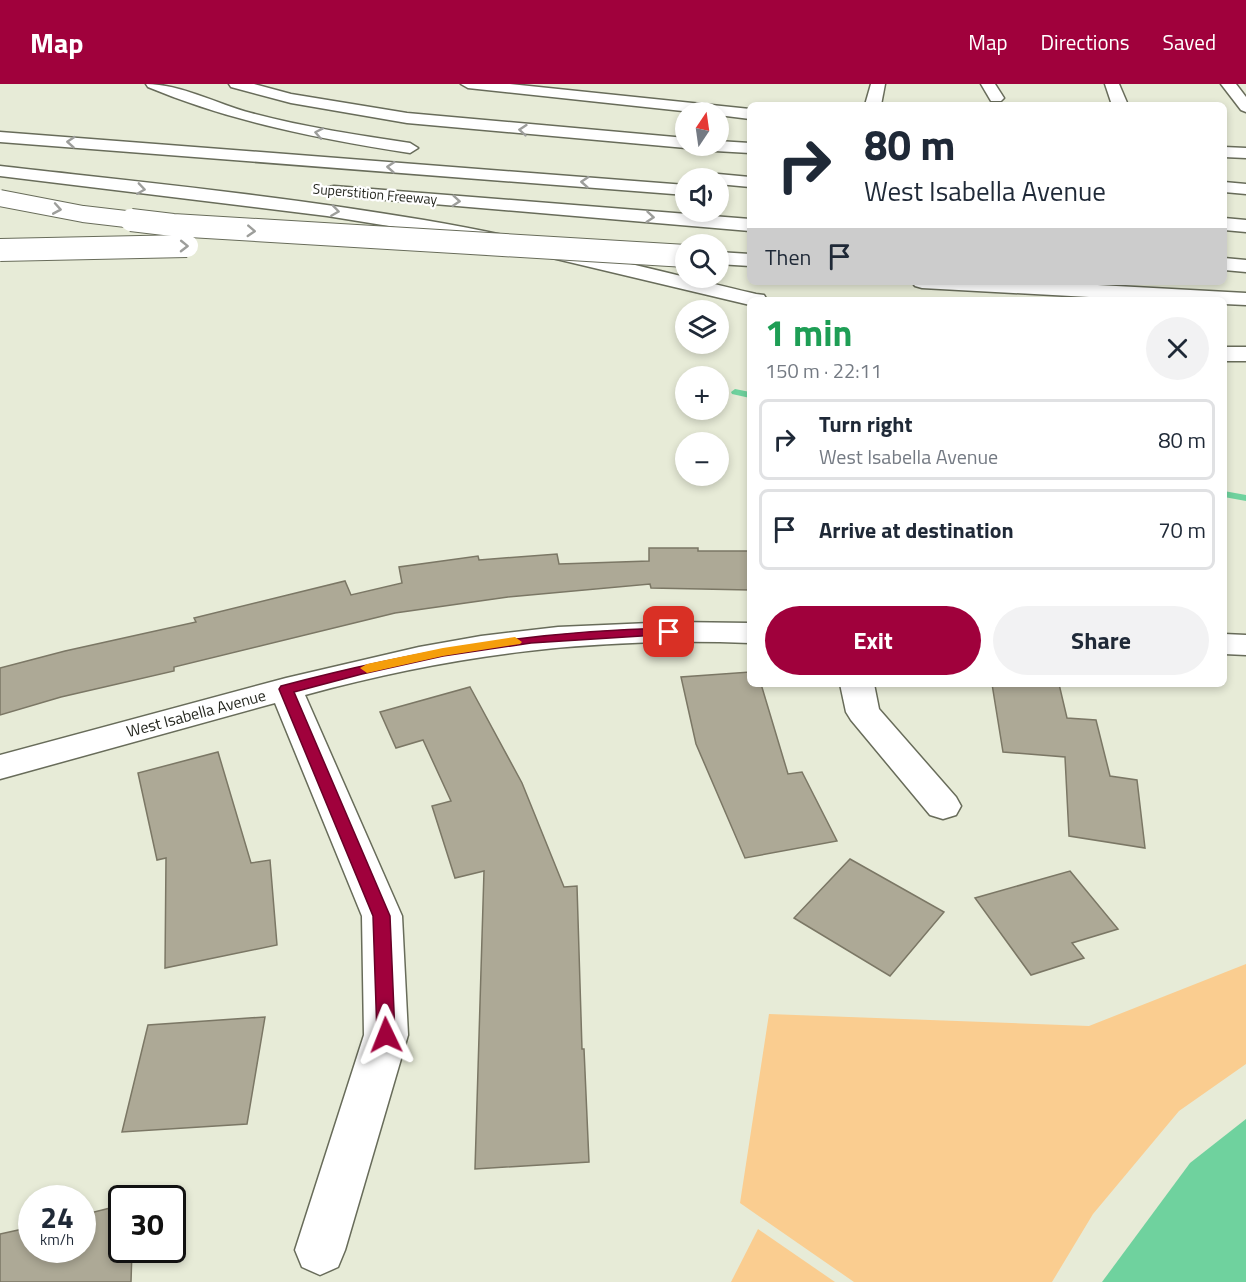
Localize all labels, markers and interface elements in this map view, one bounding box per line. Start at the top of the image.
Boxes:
text: Map [30,21,84,64]
text: Map [968,26,1008,58]
text: Directions [1041,26,1130,58]
text: Saved [1163,26,1216,58]
north arrow [675,102,729,156]
map controls [675,102,729,486]
text: 80 m [864,112,956,176]
one-way arrow [518,124,527,137]
icon: right [765,126,843,204]
one-way arrow [314,127,324,140]
one-way arrow [66,136,75,149]
one-way arrow [386,161,395,174]
button: sound [675,168,729,222]
text: West Isabella Avenue [864,170,1106,211]
one-way arrow [581,176,590,189]
street label: Superstition Freeway [312,178,438,209]
one-way arrow [137,183,146,195]
one-way arrow [451,194,460,207]
one-way arrow [53,203,62,215]
one-way arrow [330,205,340,217]
one-way arrow [646,210,655,223]
one-way arrow [247,224,256,237]
button: search [675,234,729,288]
one-way arrow [180,239,189,252]
text: Then [765,240,811,274]
icon: arrive [823,240,856,273]
button: layers [675,300,729,354]
text: 1 min [765,305,852,360]
button: close [1146,317,1209,380]
text: 150 m · 22:11 [765,355,882,386]
button: + [675,366,729,420]
text: Turn right [819,407,913,441]
icon: right [768,423,801,456]
text: 80 m [1158,423,1206,457]
button: − [675,432,729,486]
text: West Isabella Avenue [819,441,998,472]
icon: arrive [768,513,801,546]
text: Arrive at destination [819,513,1014,547]
text: 70 m [1158,513,1206,547]
pin [643,606,694,657]
button: Exit [765,606,981,675]
button: Share [993,606,1209,675]
icon: arrive [652,615,685,648]
street label: West Isabella Avenue [124,683,268,743]
position arrow [354,1003,418,1067]
speed limit sign: 30 [108,1185,186,1263]
text: 24 [40,1194,74,1240]
text: km/h [40,1228,74,1251]

